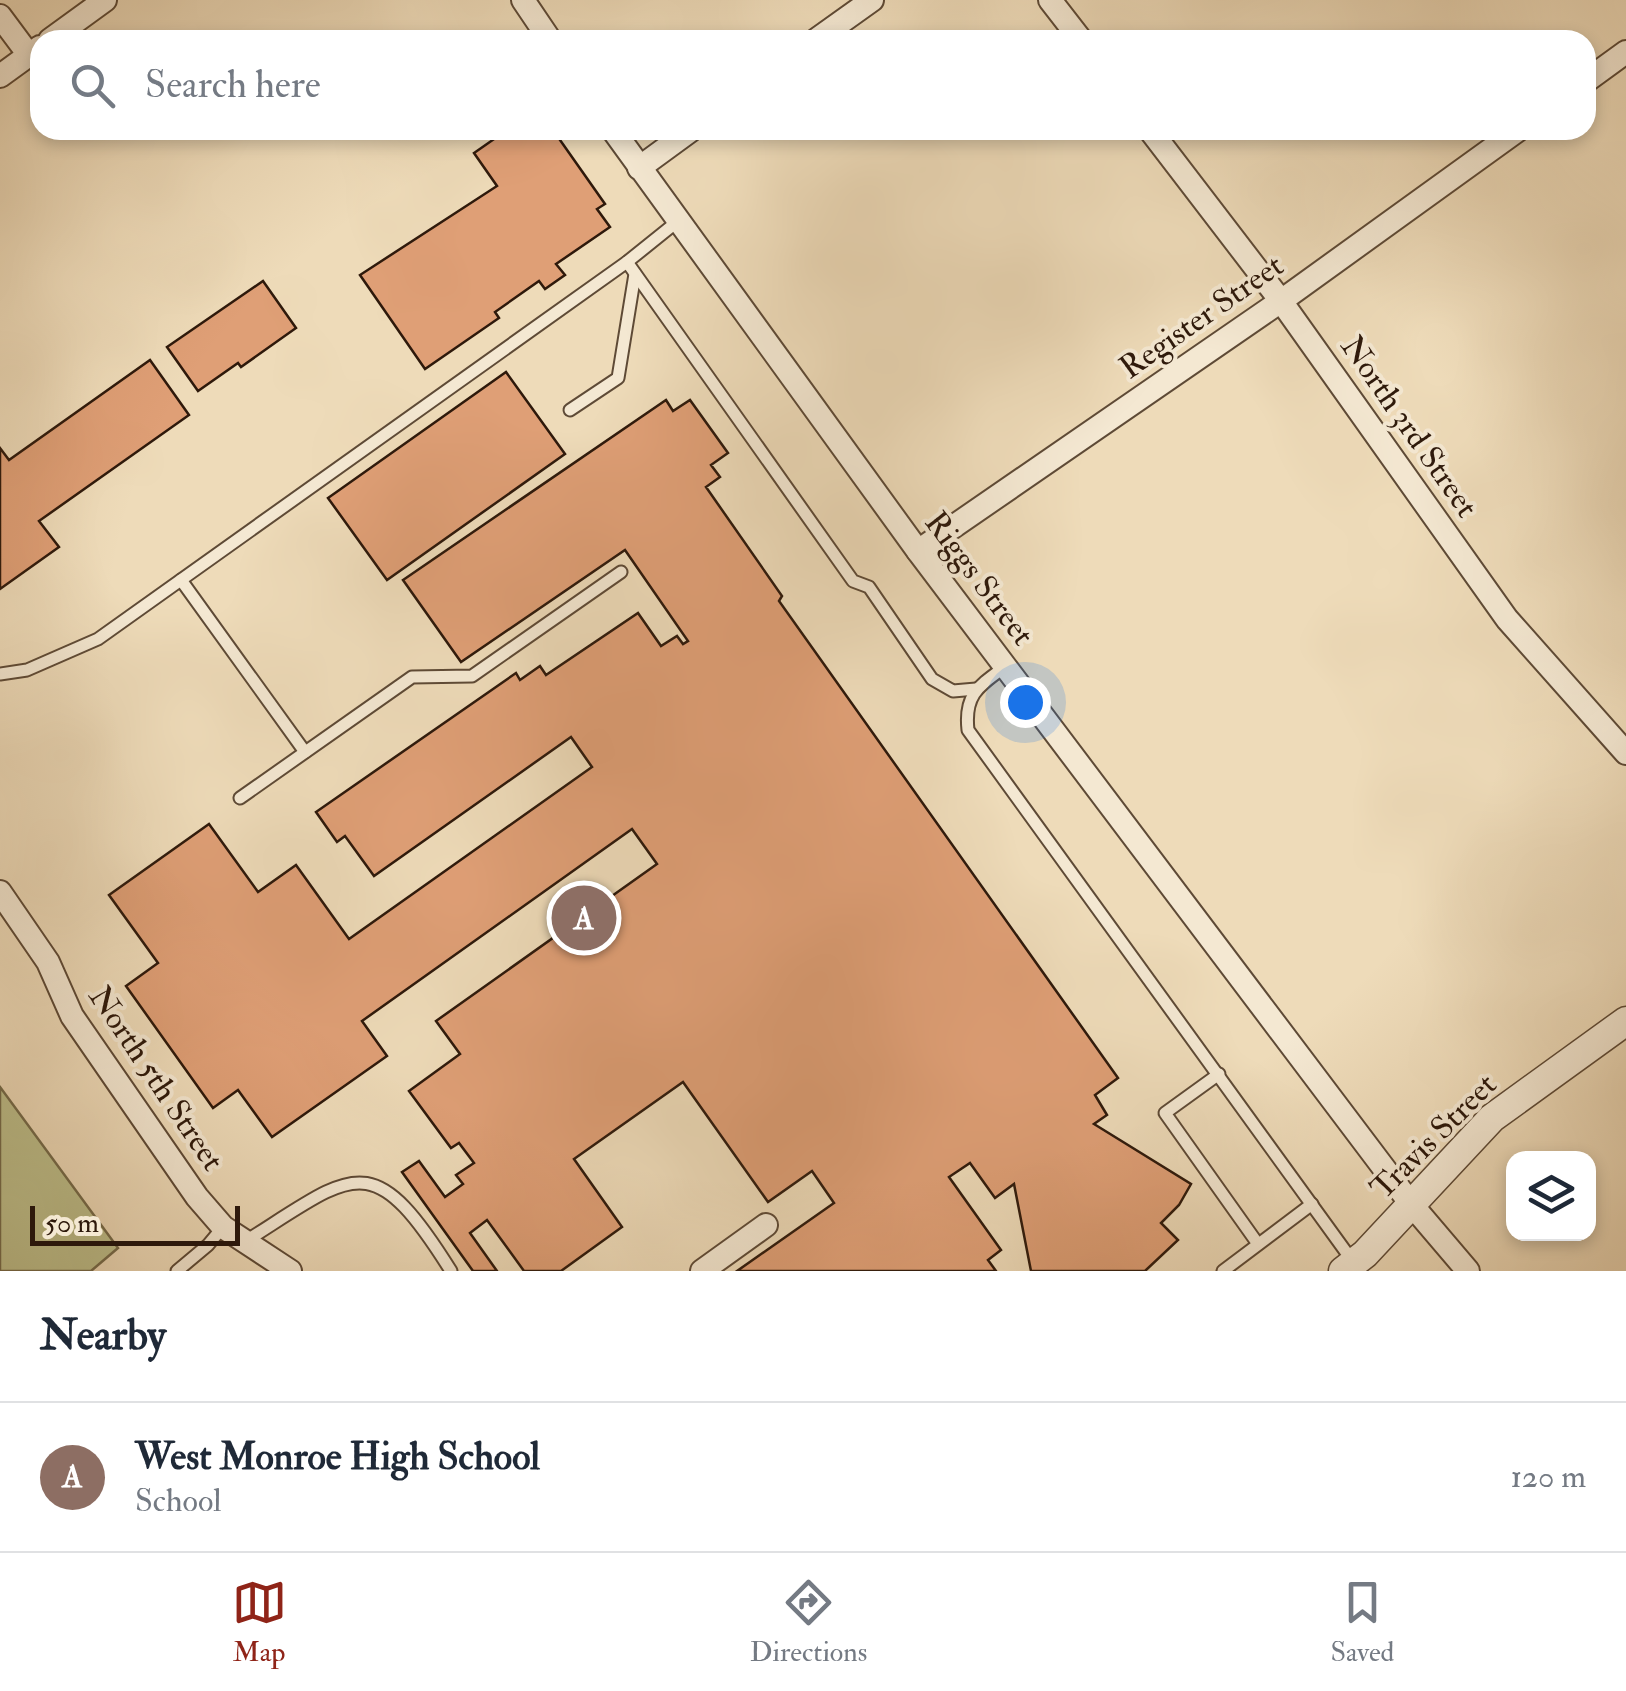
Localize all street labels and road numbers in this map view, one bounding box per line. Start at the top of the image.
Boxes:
street label: Register Street [1112,246,1291,388]
street label: North 3rd Street [1332,328,1487,525]
street label: Riggs Street [916,504,1043,654]
street label: North 5th Street [80,979,233,1179]
street label: Travis Street [1362,1065,1505,1208]

